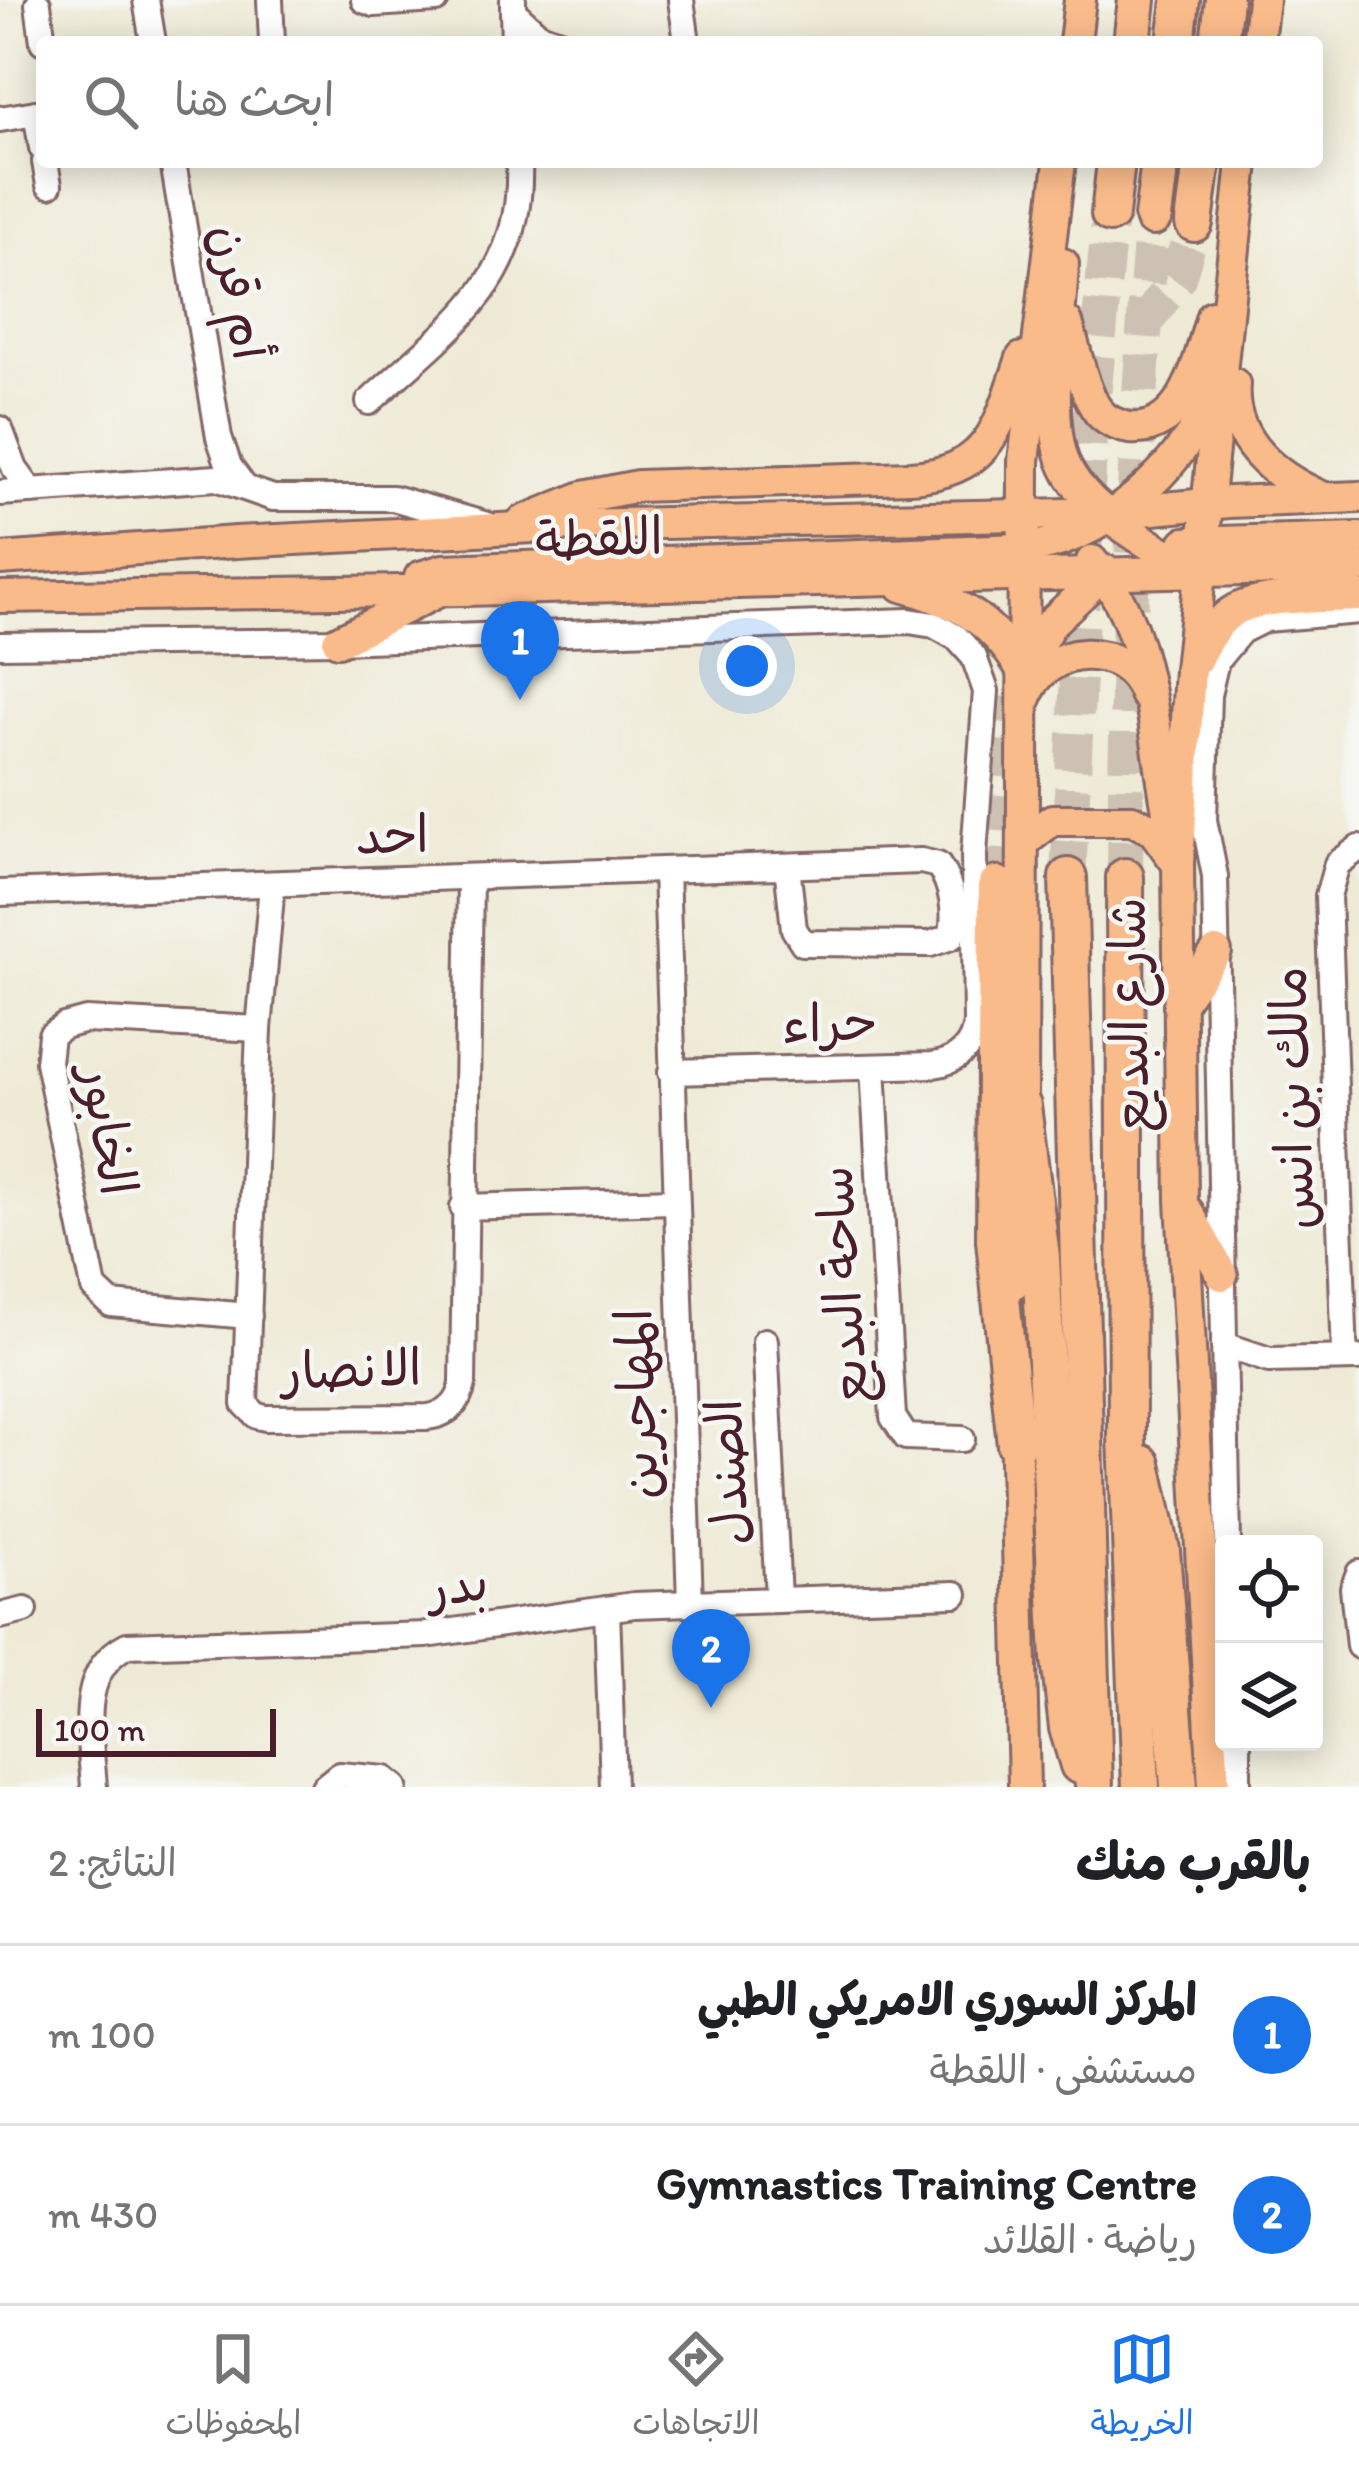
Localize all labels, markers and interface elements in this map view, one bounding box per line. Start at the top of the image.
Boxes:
search box [36,36,1323,168]
icon: search [78,69,144,135]
text: ابحث هنا [174,72,335,126]
street label: أم قرن [189,220,282,366]
street label: اللقطة [534,505,664,571]
pin: 1 [481,601,559,700]
your location [717,636,777,696]
street label: احد [354,803,430,867]
street label: شارع البديع [1096,897,1168,1133]
street label: مالك بن انس [1257,965,1327,1231]
street label: حراء [781,991,877,1055]
street label: الخابور [65,1056,149,1200]
street label: ساحة البديع [803,1163,887,1406]
street label: المهاجرين [603,1308,671,1500]
street label: الانصار [277,1336,423,1402]
street label: الصندل [693,1397,761,1547]
map controls [1215,1535,1323,1751]
button: locate [1215,1535,1323,1643]
street label: بدر [420,1551,492,1619]
pin: 2 [672,1609,750,1708]
button: layers [1215,1643,1323,1751]
scale bar [36,1703,276,1756]
text: 100 m [54,1710,145,1749]
text: بالقرب منك [1076,1831,1311,1892]
text: النتائج: 2 [48,1839,177,1886]
text: المركز السوري الامريكي الطبي [697,1972,1197,2026]
text: 100 m [48,2011,156,2058]
text: 1 [1263,2011,1281,2058]
text: مستشفى · اللقطة [930,2046,1197,2093]
text: Gymnastics Training Centre [656,2156,1197,2210]
text: 430 m [48,2191,158,2238]
text: 2 [1262,2191,1282,2238]
text: رياضة · القلائد [983,2216,1197,2263]
tab: المحفوظات [165,2326,301,2452]
tab: الاتجاهات [632,2326,760,2452]
tab: الخريطة [1091,2326,1194,2452]

